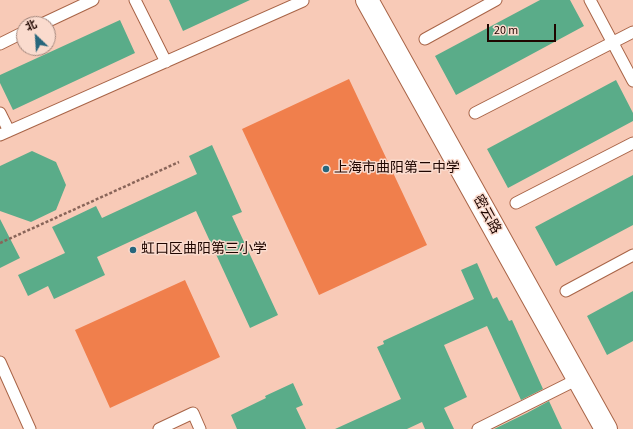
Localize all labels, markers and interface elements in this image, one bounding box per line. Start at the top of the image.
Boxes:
north arrow [16,16,56,56]
text: 北 [23,16,39,35]
scale bar [489,16,558,42]
text: 20 m [494,22,518,39]
place label: 上海市曲阳第二中学 [334,161,460,177]
marker: 上海市曲阳第二中学 [321,164,331,174]
street label: 密云路 [468,193,504,237]
place label: 虹口区曲阳第三小学 [141,242,267,258]
marker: 虹口区曲阳第三小学 [128,245,138,255]

